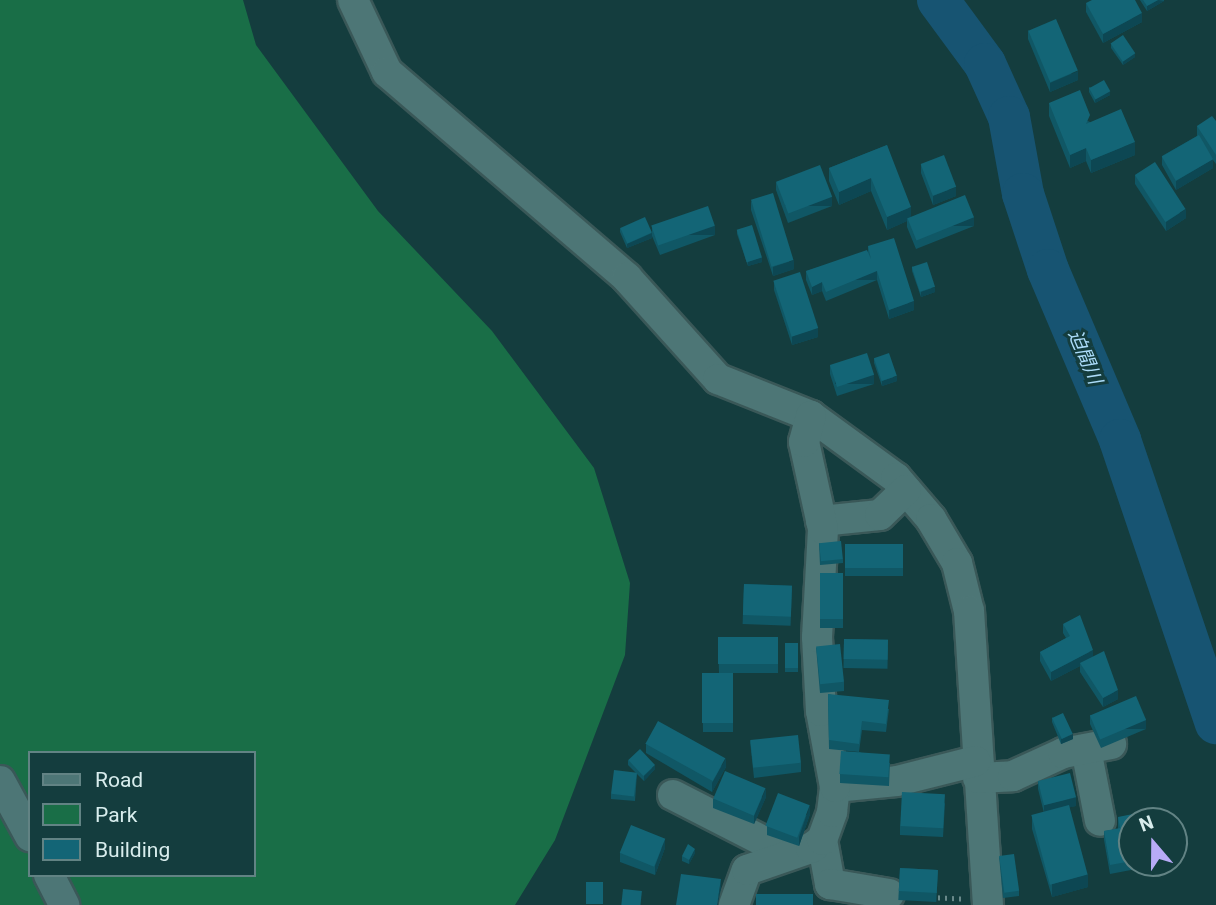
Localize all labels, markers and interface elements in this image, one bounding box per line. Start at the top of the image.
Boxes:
water label: 迫間川 [1063,326,1107,388]
legend [28,751,256,877]
text: Road [95,768,143,792]
text: Park [95,803,137,827]
north arrow [1118,807,1188,877]
text: N [1136,811,1157,837]
text: Building [95,838,170,862]

